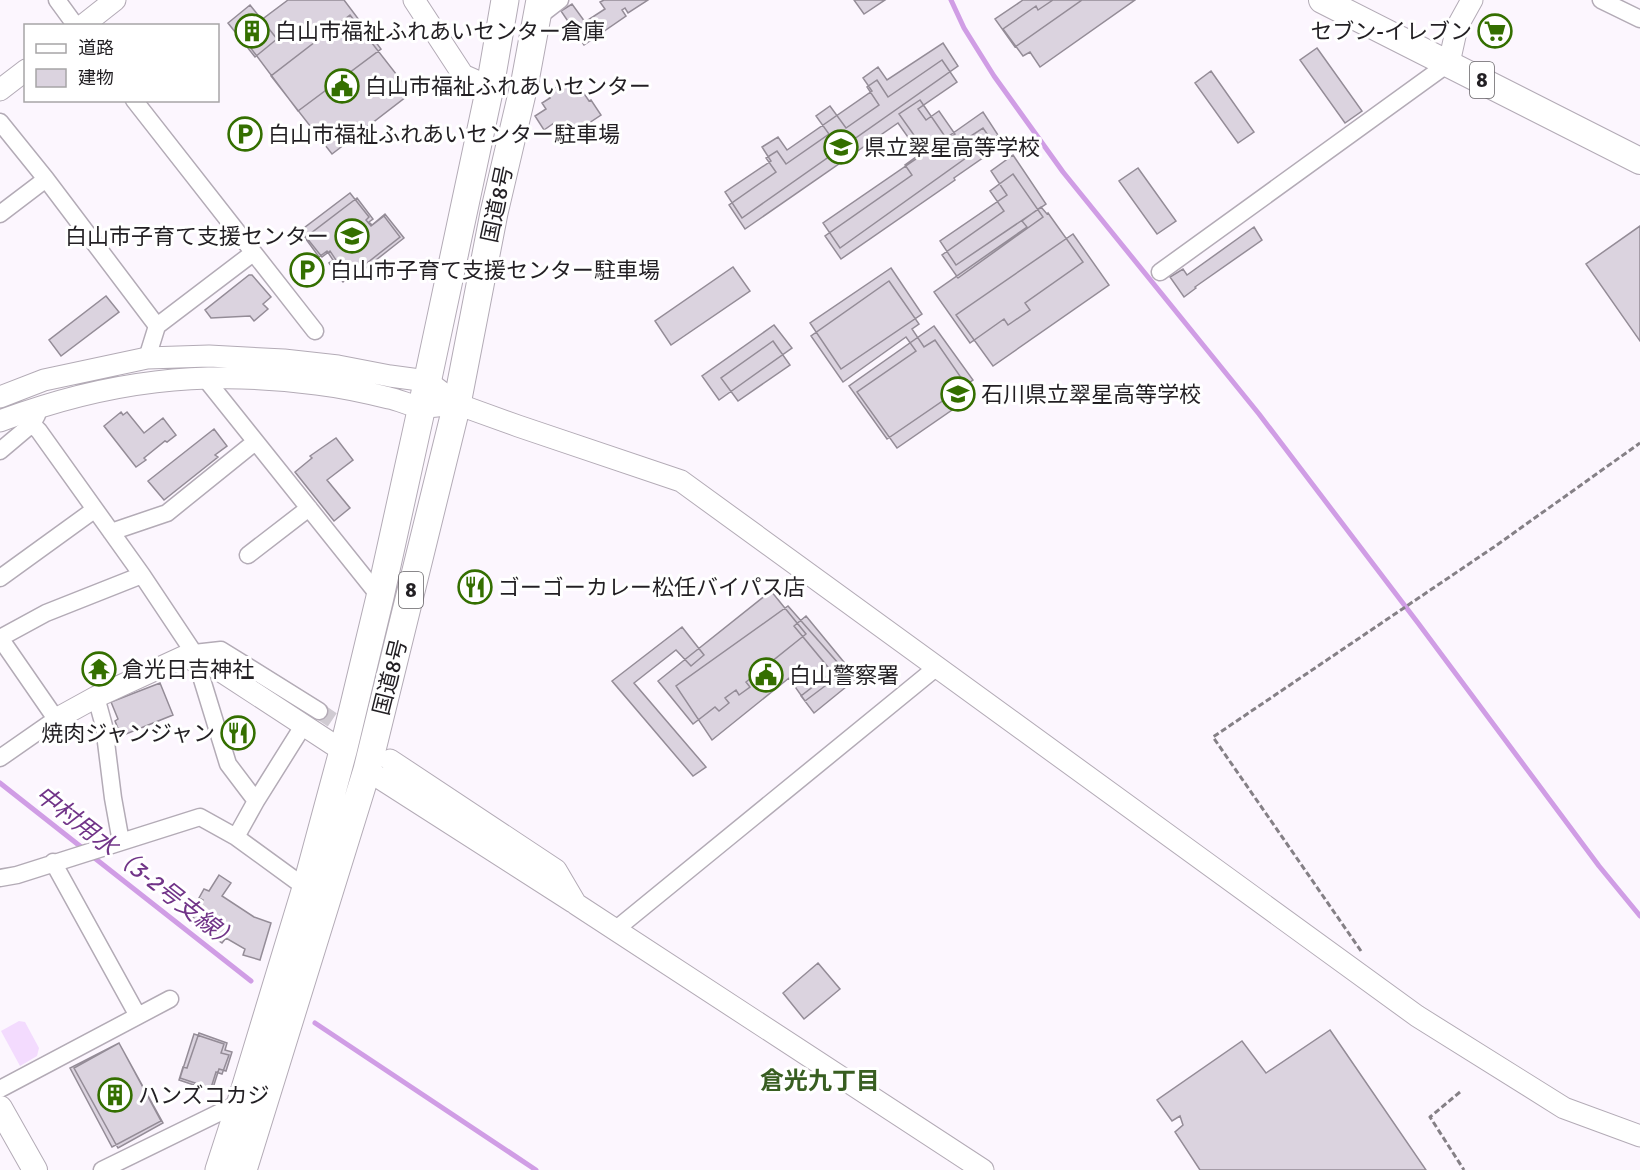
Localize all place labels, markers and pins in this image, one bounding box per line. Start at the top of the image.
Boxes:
building icon: 白山市福祉ふれあいセンター倉庫 [234,13,270,49]
supermarket icon: セブン-イレブン [1477,13,1513,49]
place label: 白山市福祉ふれあいセンター倉庫 [275,18,605,45]
place label: セブン-イレブン [1310,18,1472,45]
public building icon: 白山市福祉ふれあいセンター [324,68,360,104]
place label: 白山市福祉ふれあいセンター [365,73,651,100]
parking icon: 白山市福祉ふれあいセンター駐車場 [227,116,263,152]
place label: 白山市福祉ふれあいセンター駐車場 [268,121,620,148]
school or university icon: 県立翠星高等学校 [823,129,859,165]
place label: 県立翠星高等学校 [864,134,1040,161]
school or university icon: 白山市子育て支援センター [334,218,370,254]
place label: 白山市子育て支援センター [65,223,329,250]
parking icon: 白山市子育て支援センター駐車場 [289,252,325,288]
place label: 白山市子育て支援センター駐車場 [330,257,660,284]
school or university icon: 石川県立翠星高等学校 [940,376,976,412]
place label: 石川県立翠星高等学校 [981,381,1201,408]
restaurant icon: ゴーゴーカレー松任バイパス店 [457,569,493,605]
place label: ゴーゴーカレー松任バイパス店 [498,574,806,601]
temple icon: 倉光日吉神社 [81,651,117,687]
place label: 倉光日吉神社 [122,656,254,683]
public building icon: 白山警察署 [748,657,784,693]
place label: 白山警察署 [789,662,899,689]
restaurant icon: 焼肉ジャンジャン [220,715,256,751]
place label: 焼肉ジャンジャン [41,720,215,747]
building icon: ハンズコカジ [97,1077,133,1113]
place label: ハンズコカジ [138,1082,270,1109]

